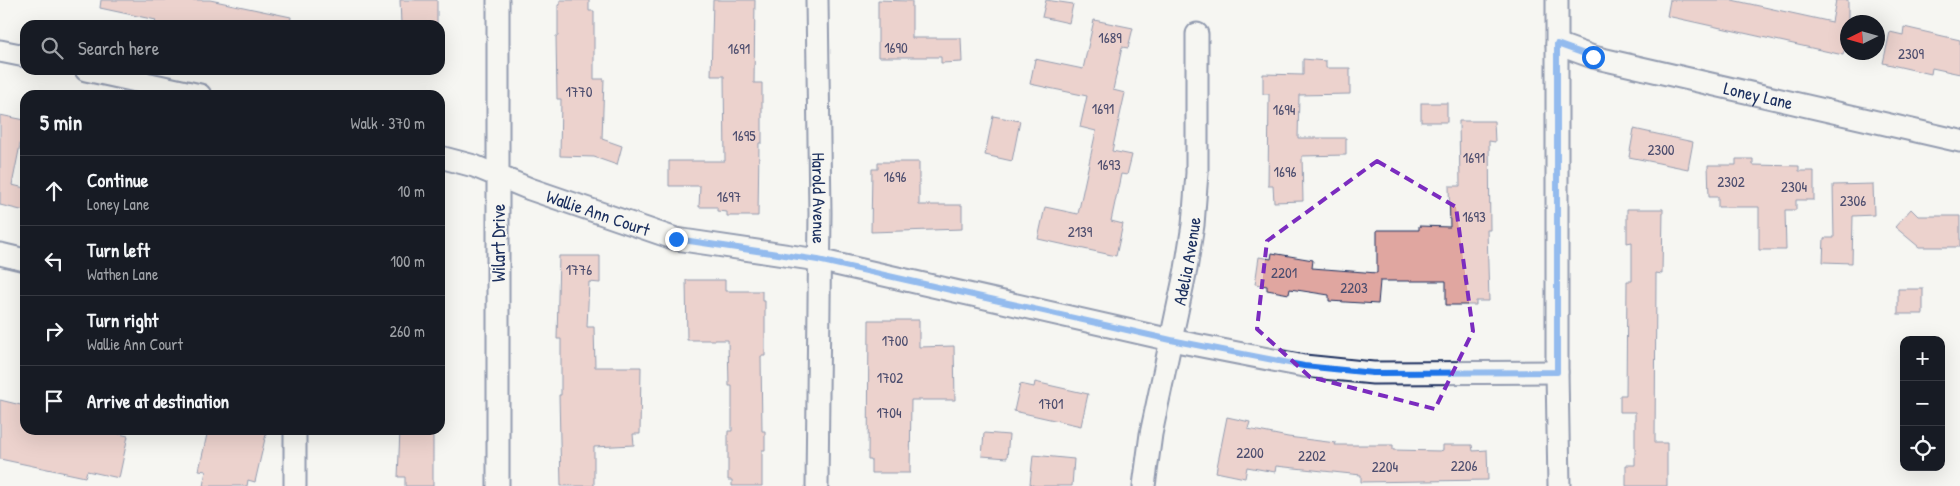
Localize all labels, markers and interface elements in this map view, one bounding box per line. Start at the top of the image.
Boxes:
north arrow [1840,15,1885,60]
search box [20,20,445,75]
house number: 1689 [1098,27,1122,48]
icon: search [38,34,66,62]
text: Search here [78,35,159,61]
house number: 1690 [884,37,908,58]
house number: 1691 [728,38,750,59]
house number: 2309 [1898,43,1924,64]
route start [1582,46,1605,69]
street label: Loney Lane [1721,75,1795,115]
house number: 1770 [565,81,593,102]
house number: 1691 [1092,98,1114,119]
house number: 1694 [1273,99,1296,120]
text: 5 min [40,108,82,137]
text: Walk · 370 m [351,112,425,134]
house number: 1695 [732,125,756,146]
house number: 2300 [1647,139,1675,160]
house number: 1691 [1463,147,1485,168]
street label: Harold Avenue [807,152,833,244]
house number: 1693 [1097,154,1121,175]
house number: 1696 [1274,161,1296,182]
house number: 1696 [884,166,906,187]
text: Continue [87,167,148,193]
house number: 2302 [1717,171,1745,192]
house number: 2304 [1781,176,1807,197]
icon: ahead [40,177,68,205]
text: 10 m [397,180,425,202]
street label: Wallie Ann Court [543,183,654,242]
house number: 1697 [717,186,741,207]
house number: 2306 [1840,190,1866,211]
text: Loney Lane [87,193,149,215]
street label: Wilart Drive [486,204,511,282]
house number: 1693 [1462,206,1486,227]
street label: Adelia Avenue [1166,216,1206,307]
house number: 2139 [1068,221,1093,242]
route end [665,228,688,251]
text: Turn left [87,237,150,263]
icon: left [40,247,68,275]
text: 100 m [390,250,425,272]
house number: 1776 [566,259,592,280]
house number: 2201 [1271,262,1297,283]
text: Wathen Lane [87,263,158,285]
house number: 2203 [1340,277,1368,298]
text: Turn right [87,307,158,333]
icon: right [40,317,68,345]
text: 260 m [389,320,425,342]
house number: 1700 [882,330,908,351]
text: Wallie Ann Court [87,333,183,355]
map controls [1900,336,1945,471]
button: + [1900,336,1945,381]
house number: 1702 [877,367,903,388]
button: − [1900,381,1945,426]
icon: arrive [40,387,68,415]
text: Arrive at destination [87,388,229,414]
house number: 1701 [1038,393,1064,414]
house number: 1704 [876,402,902,423]
button: locate [1900,426,1945,471]
house number: 2200 [1236,442,1264,463]
house number: 2202 [1298,445,1326,466]
house number: 2206 [1451,455,1477,476]
house number: 2204 [1372,456,1399,477]

